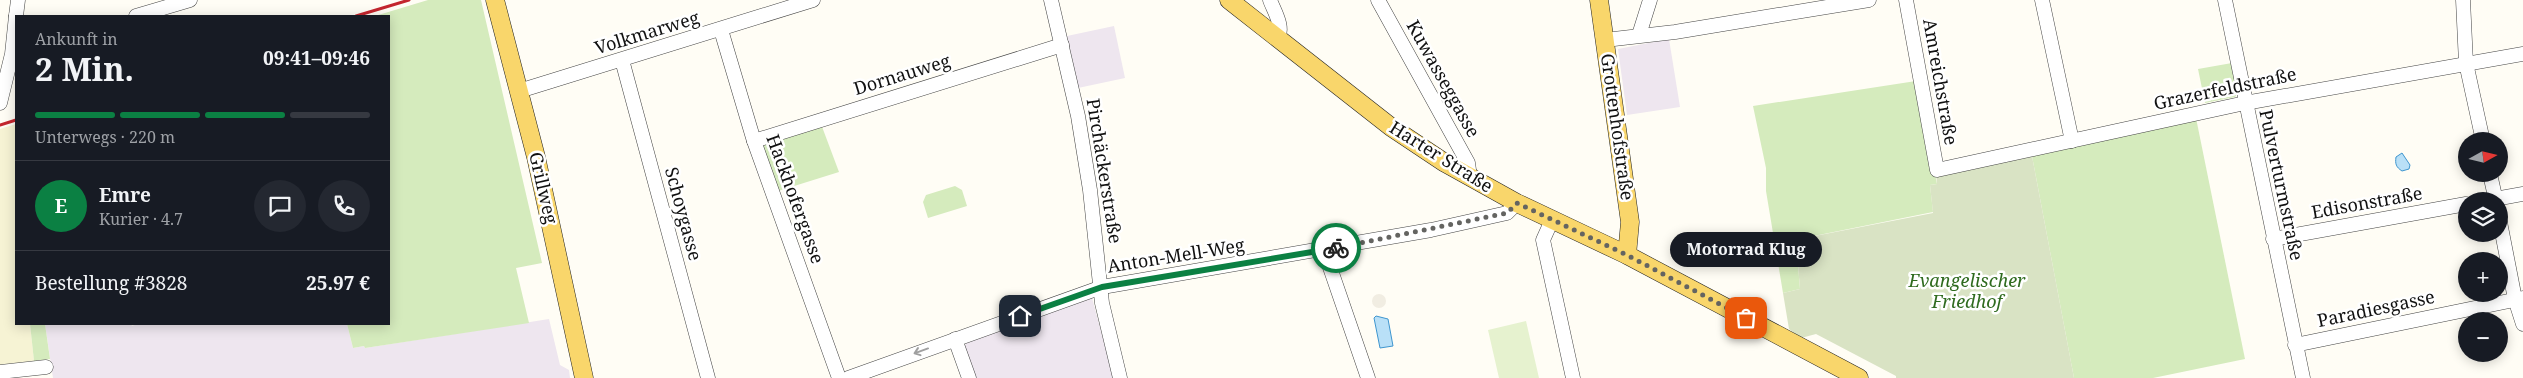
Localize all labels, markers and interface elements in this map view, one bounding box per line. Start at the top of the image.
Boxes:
street label: Volkmarweg [592,5,702,59]
street label: Kuwasseggasse [1402,16,1486,141]
street label: Amreichstraße [1918,17,1964,147]
text: Ankunft in [35,28,118,50]
text: 09:41–09:46 [263,45,370,71]
text: 2 Min. [35,47,134,90]
street label: Dornauweg [850,48,953,100]
street label: Grottenhofstraße [1596,52,1640,202]
street label: Grazerfeldstraße [2151,61,2298,115]
street label: Pirchäckerstraße [1082,97,1128,245]
street label: Pulverturmstraße [2254,107,2310,262]
street label: Harter Straße [1385,115,1498,198]
text: Unterwegs · 220 m [35,126,175,148]
street label: Hackhofergasse [761,131,830,267]
north arrow [2458,132,2508,182]
map controls [2458,132,2508,362]
street label: Grillweg [524,149,564,226]
street label: Schoygasse [660,164,708,263]
button: chat [254,180,306,232]
button: phone [318,180,370,232]
street label: Edisonstraße [2310,180,2424,224]
text: Emre [99,182,151,208]
button: layers [2458,192,2508,242]
text: E [55,193,67,219]
text: Kurier · 4.7 [99,208,183,230]
courier [1311,223,1361,273]
street label: Anton-Mell-Weg [1106,232,1246,278]
callout: Motorrad Klug [1670,233,1822,268]
icon: bike [1322,234,1350,262]
text: Motorrad Klug [1687,238,1805,260]
button: + [2458,252,2508,302]
park label: Evangelischer Friedhof [1907,268,2026,313]
text: Bestellung #3828 [35,270,187,296]
text: 25.97 € [306,270,370,296]
street label: Paradiesgasse [2315,284,2437,332]
pin [999,295,1041,337]
pin [1725,297,1767,339]
icon: home [1006,302,1034,330]
icon: bag [1732,304,1760,332]
button: − [2458,312,2508,362]
one-way arrow [914,347,930,356]

